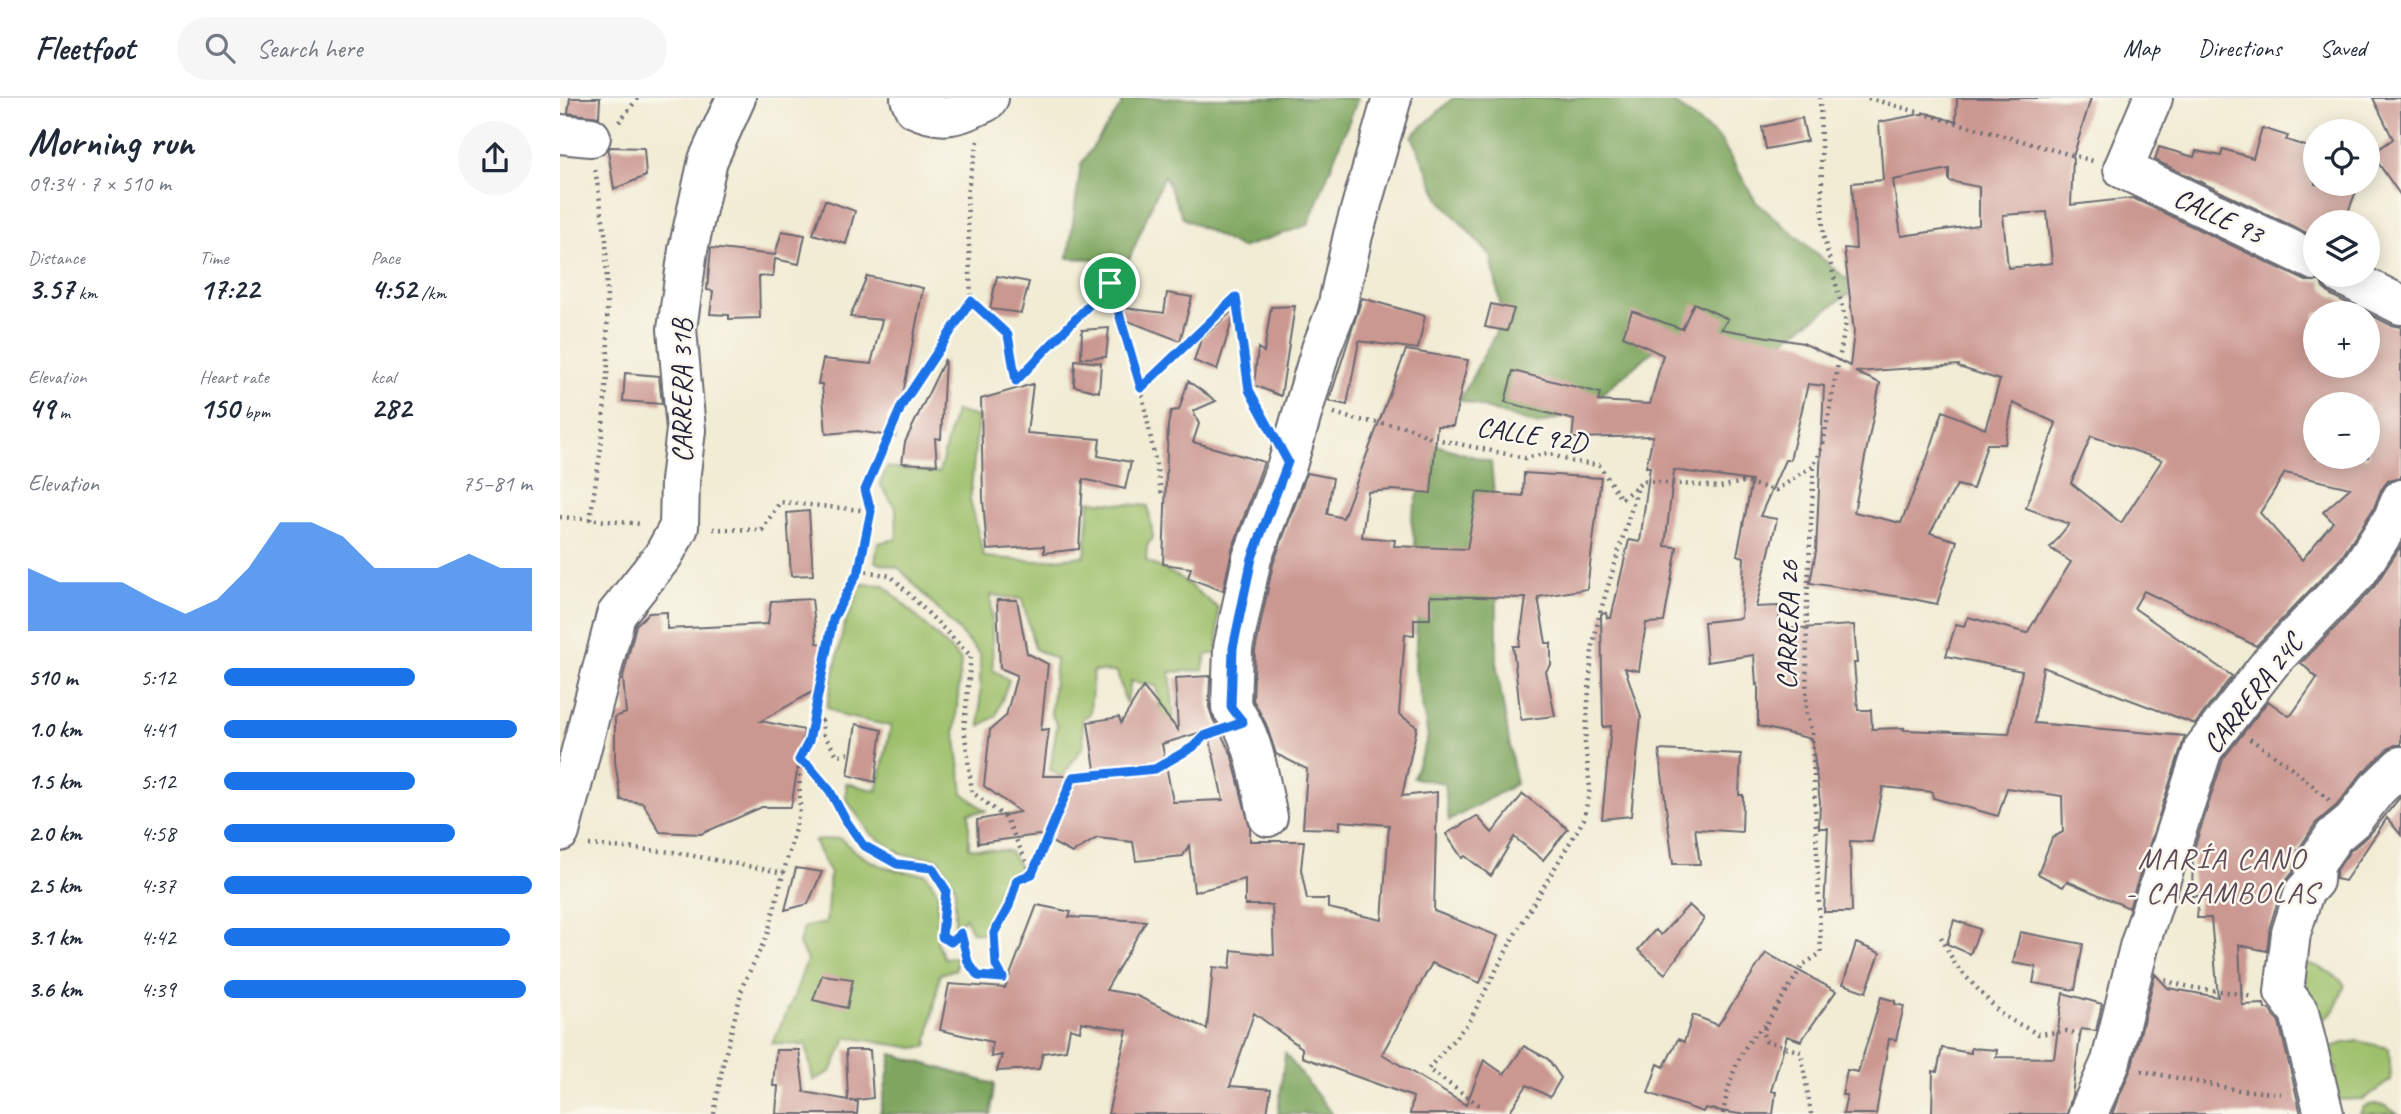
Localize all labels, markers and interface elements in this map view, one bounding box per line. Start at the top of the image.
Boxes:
search box [177,17,667,80]
text: Fleetfoot [35,27,135,69]
icon: search [201,29,239,67]
text: Search here [257,32,363,65]
text: Map [2123,33,2160,63]
text: Directions [2198,33,2281,63]
text: Saved [2319,33,2366,63]
text: Morning run [28,119,194,166]
map controls [2303,119,2380,469]
button: locate [2303,119,2380,196]
button: share [458,121,532,195]
text: 09:34 · 7 × 510 m [28,169,171,198]
street label: CALLE 93 [2169,180,2271,252]
button: layers [2303,210,2380,287]
text: Distance [28,246,85,270]
text: Time [199,246,228,270]
text: Pace [371,246,400,270]
pin [1080,253,1140,313]
icon: arrive [1091,264,1129,302]
text: 3.57 [28,270,74,308]
text: 17:22 [199,270,259,308]
text: 4:52 [371,270,417,308]
text: km [74,281,97,305]
text: /km [417,281,446,305]
button: + [2303,301,2380,378]
street label: CARRERA 31B [664,317,699,463]
text: Elevation [28,365,86,389]
text: Heart rate [199,365,269,389]
text: kcal [371,365,396,389]
text: 49 [28,389,55,427]
text: 150 [199,389,239,427]
text: 282 [371,389,411,427]
button: − [2303,392,2380,469]
text: m [55,400,70,424]
text: bpm [239,400,270,424]
street label: CALLE 92D [1475,409,1592,461]
text: Elevation [28,469,99,498]
text: 75–81 m [462,469,532,498]
street label: CARRERA 26 [1769,559,1806,690]
street label: CARRERA 24C [2195,624,2312,760]
text: 510 m [28,663,77,692]
text: 5:12 [140,663,176,692]
text: 1.0 km [28,715,82,744]
text: 4:41 [140,715,176,744]
text: 1.5 km [28,767,81,796]
text: 5:12 [140,767,176,796]
text: 2.0 km [28,819,82,848]
text: 4:58 [140,819,176,848]
district label: MARÍA CANO - CARAMBOLAS [2125,839,2322,911]
text: 2.5 km [28,871,81,900]
text: 4:37 [140,871,176,900]
text: 3.1 km [28,923,82,952]
text: 4:42 [140,923,176,952]
text: 3.6 km [28,975,82,1004]
text: 4:39 [140,975,176,1004]

